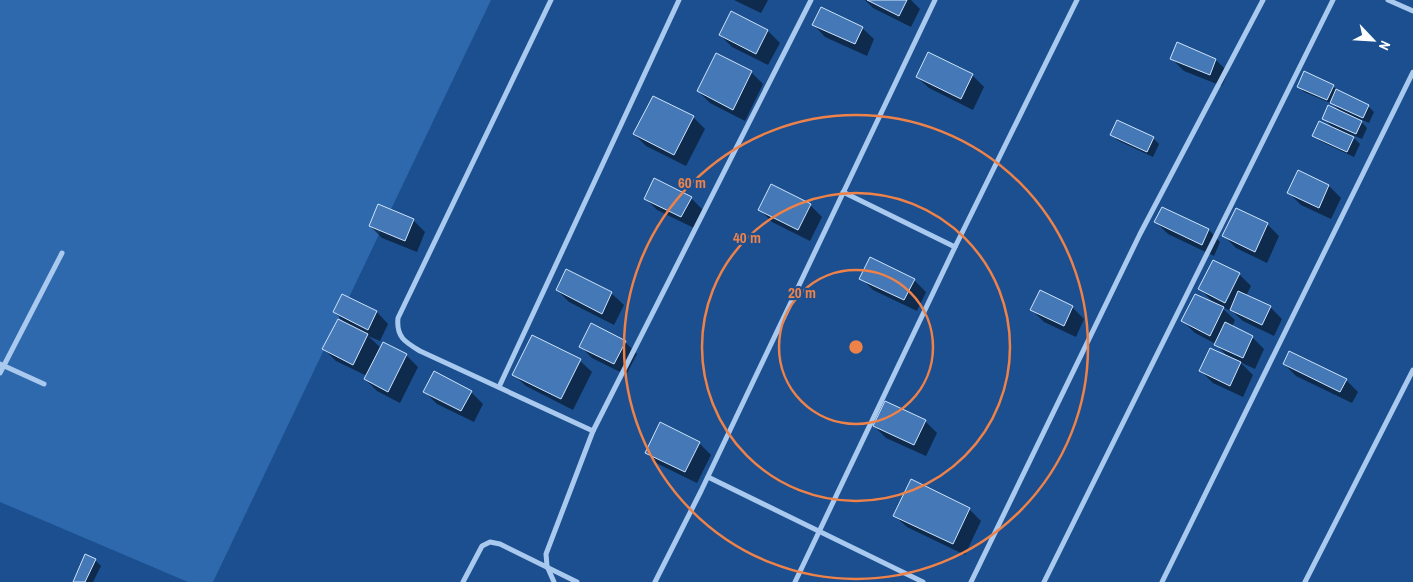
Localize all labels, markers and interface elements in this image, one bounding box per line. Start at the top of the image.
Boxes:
north arrow [1348,15,1398,65]
text: N [1375,38,1395,53]
text: 60 m [678,172,706,193]
text: 40 m [733,227,761,248]
text: 20 m [788,282,816,303]
centre of rings [847,338,865,356]

